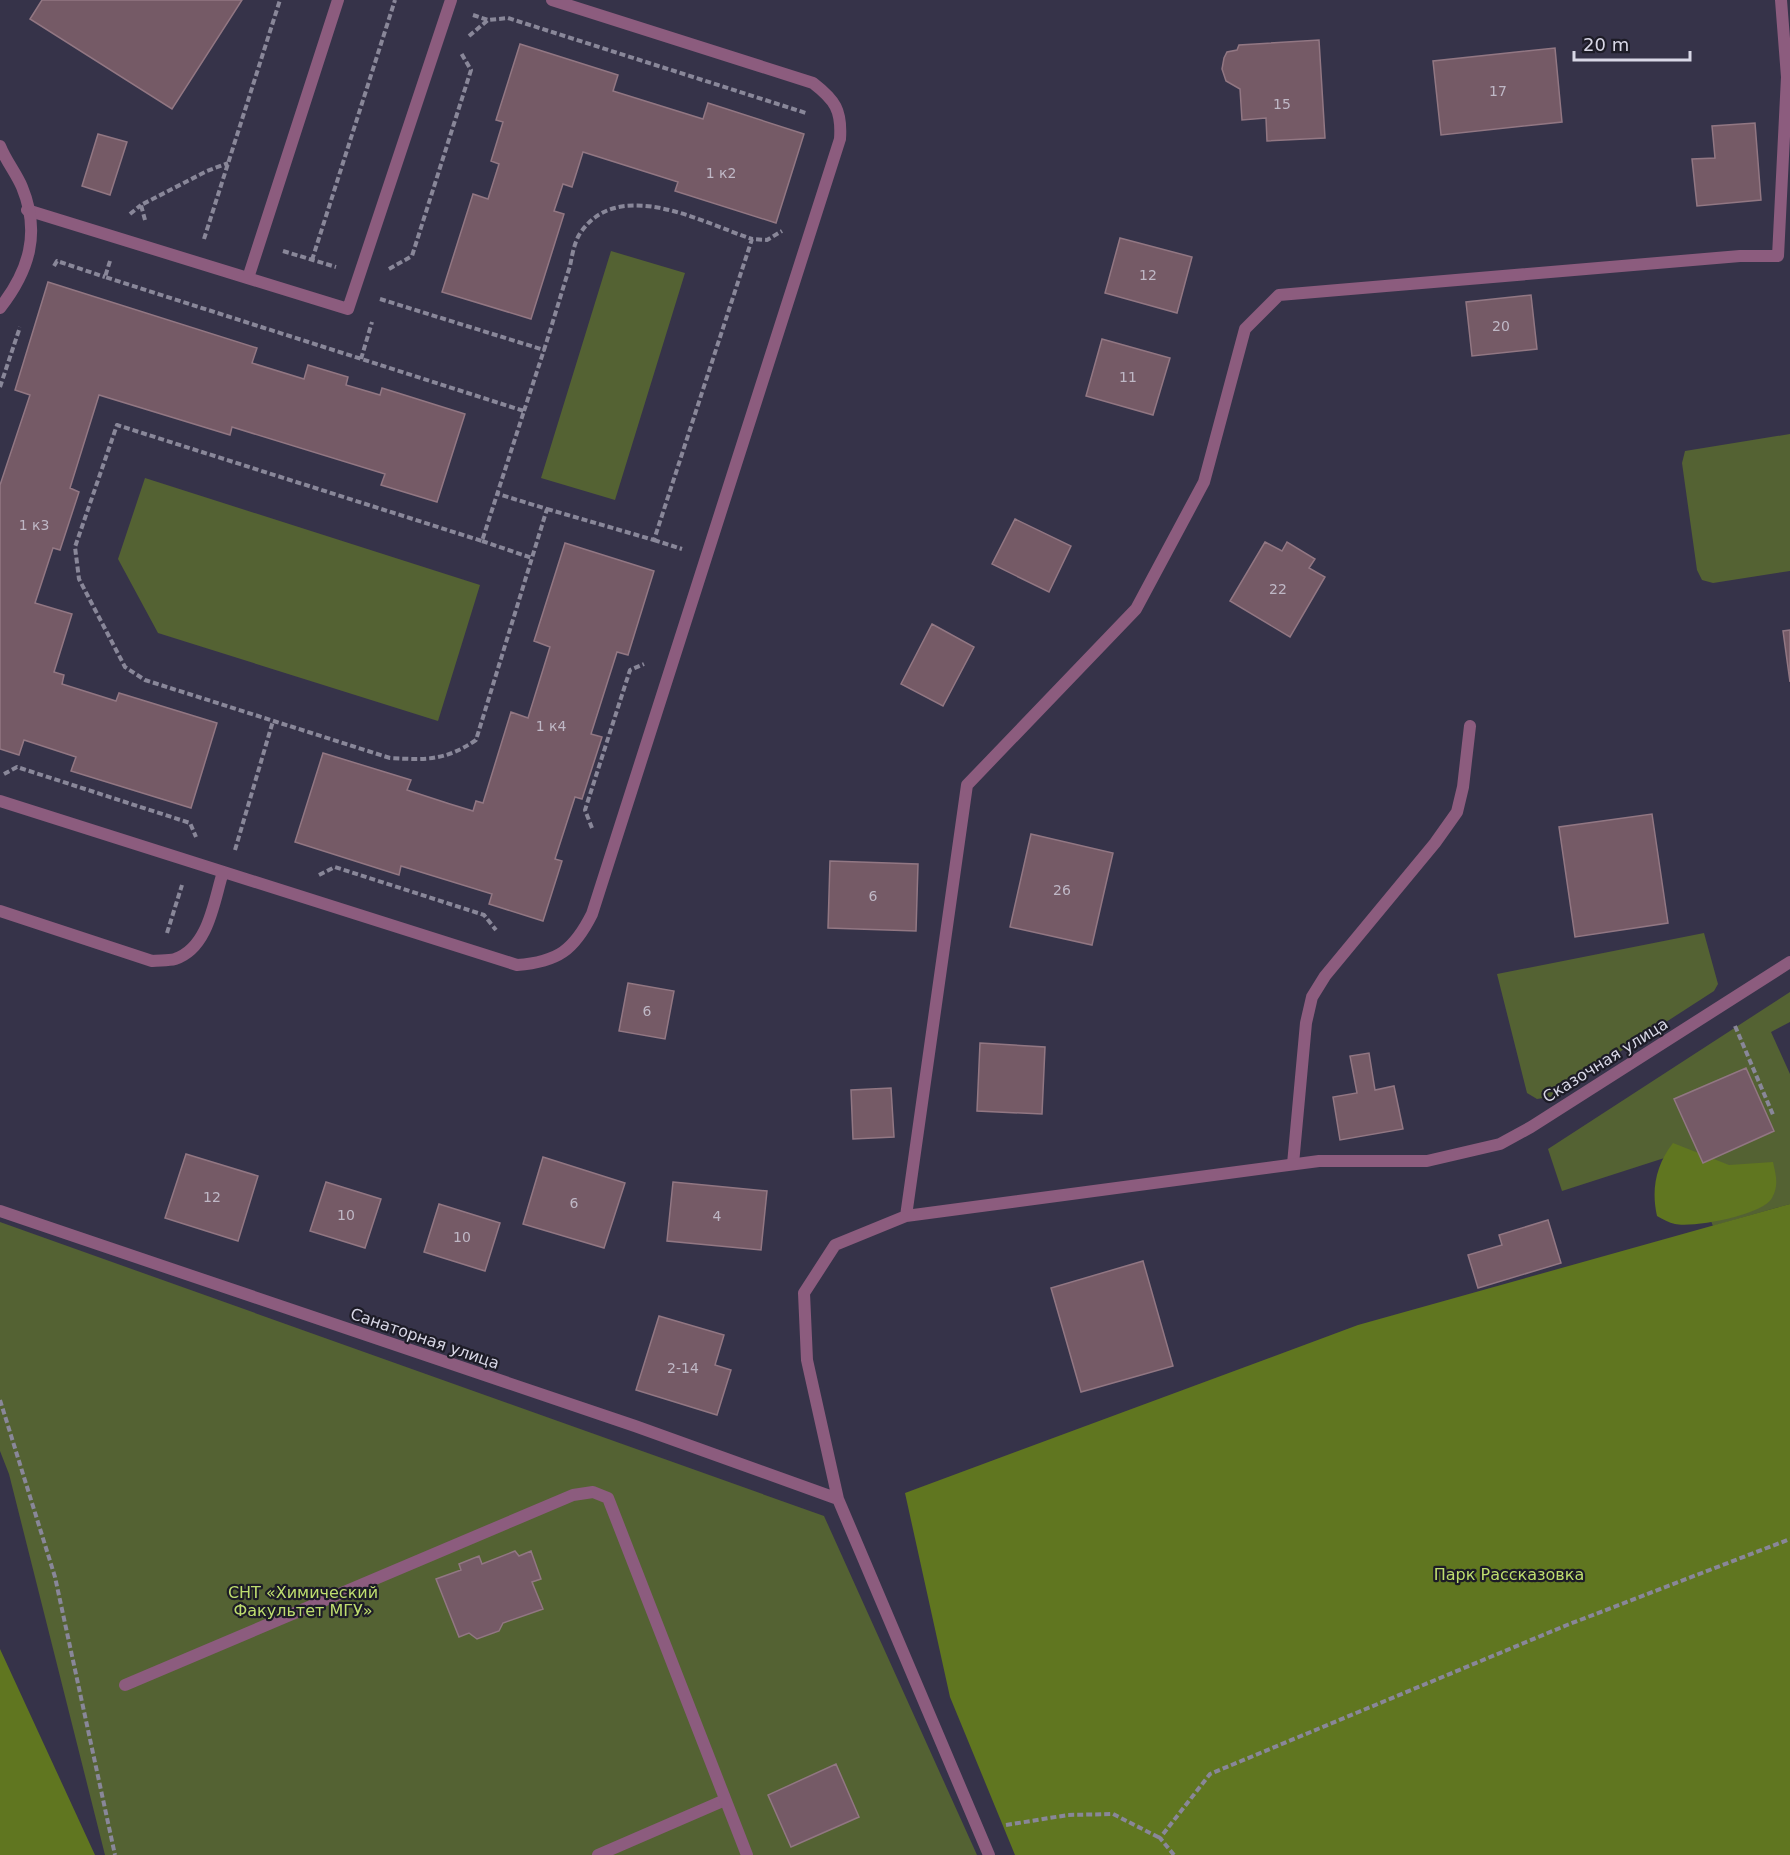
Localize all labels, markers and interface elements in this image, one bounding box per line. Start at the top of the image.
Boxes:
scale bar [1574,24,1690,62]
text: 20 m [1583,34,1629,55]
house number: 17 [1489,83,1507,99]
house number: 15 [1273,96,1291,112]
house number: 1 к2 [706,165,736,181]
house number: 12 [1139,267,1157,283]
house number: 20 [1492,318,1510,334]
house number: 11 [1119,369,1137,385]
house number: 1 к3 [19,517,49,533]
house number: 22 [1269,581,1287,597]
house number: 1 к4 [536,718,566,734]
house number: 26 [1053,882,1071,898]
house number: 6 [869,888,878,904]
house number: 6 [643,1003,652,1019]
street label: Сказочная улица [1539,1014,1671,1107]
house number: 12 [203,1189,221,1205]
house number: 6 [570,1195,579,1211]
house number: 10 [337,1207,355,1223]
house number: 4 [713,1208,722,1224]
house number: 10 [453,1229,471,1245]
street label: Санаторная улица [348,1304,502,1373]
house number: 2-14 [667,1360,699,1376]
park label: Парк Рассказовка [1434,1565,1584,1584]
park label: СНТ «Химический Факультет МГУ» [228,1583,378,1620]

